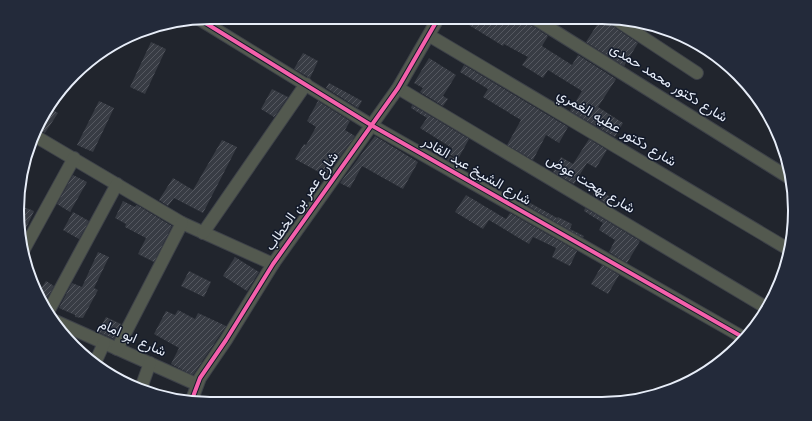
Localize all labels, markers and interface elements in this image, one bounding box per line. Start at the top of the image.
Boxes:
street label: شارع دكتور محمد حمدى [605,39,731,129]
street label: شارع دكتور عطيه الغمري [552,85,680,173]
street label: شارع الشيخ عبد القادر [416,131,535,212]
street label: شارع عمر بن الخطاب [261,148,345,256]
street label: شارع بهجت عوض [541,150,639,220]
street label: شارع ابو امام [95,314,169,364]

